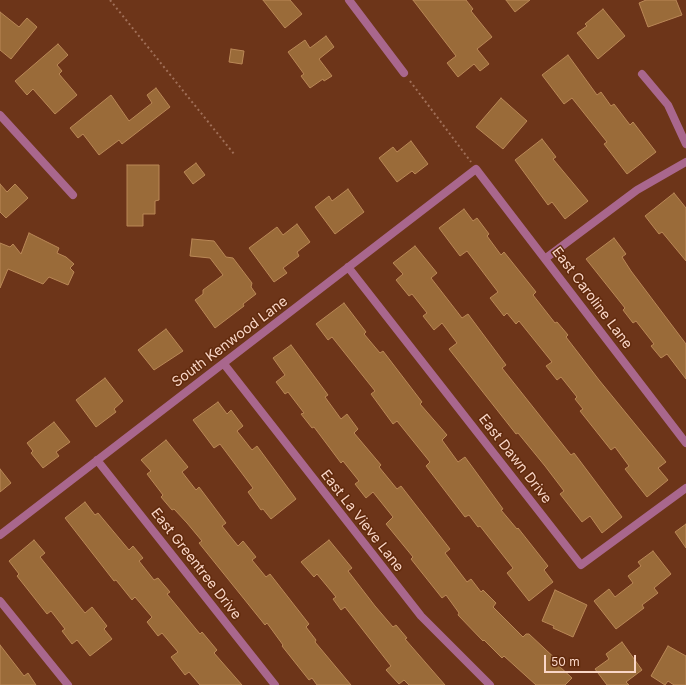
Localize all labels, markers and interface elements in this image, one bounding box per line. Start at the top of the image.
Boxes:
street label: East Caroline Lane [548,244,636,352]
street label: South Kenwood Lane [169,293,291,391]
street label: East Dawn Drive [475,411,555,507]
street label: East La Vieve Lane [317,467,407,575]
street label: East Greentree Drive [147,505,245,623]
scale bar [546,647,638,673]
text: 50 m [551,654,580,669]

